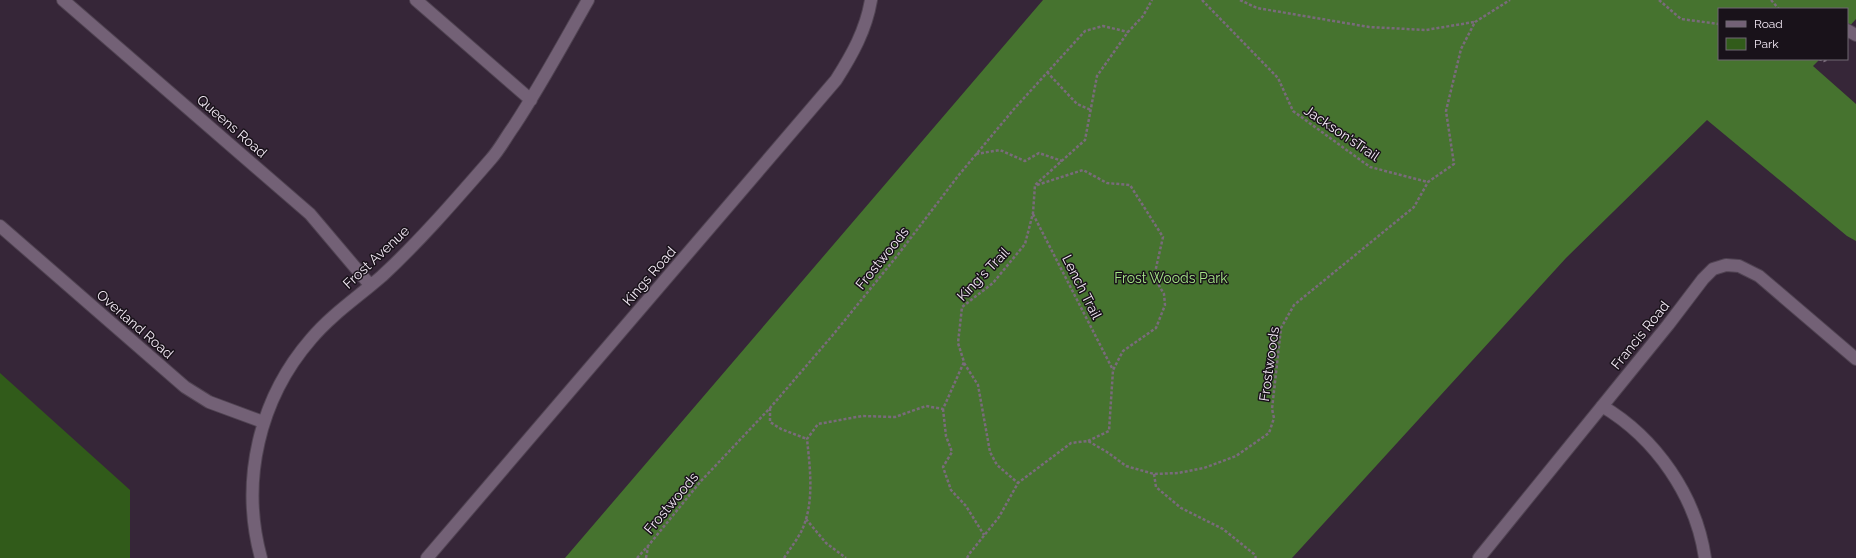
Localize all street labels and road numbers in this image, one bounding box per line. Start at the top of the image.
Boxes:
street label: Queens Road [194,91,270,161]
street label: Jackson'sTrail [1301,102,1383,164]
street label: Frost Avenue [340,222,412,292]
street label: Frostwoods [852,223,912,292]
street label: Kings Road [619,243,679,309]
street label: King's Trail [954,244,1013,304]
street label: Lench Trail [1059,252,1105,322]
street label: Overland Road [93,286,177,362]
street label: Francis Road [1608,298,1672,372]
street label: Frostwoods [1256,325,1282,402]
street label: Frostwoods [641,469,702,537]

